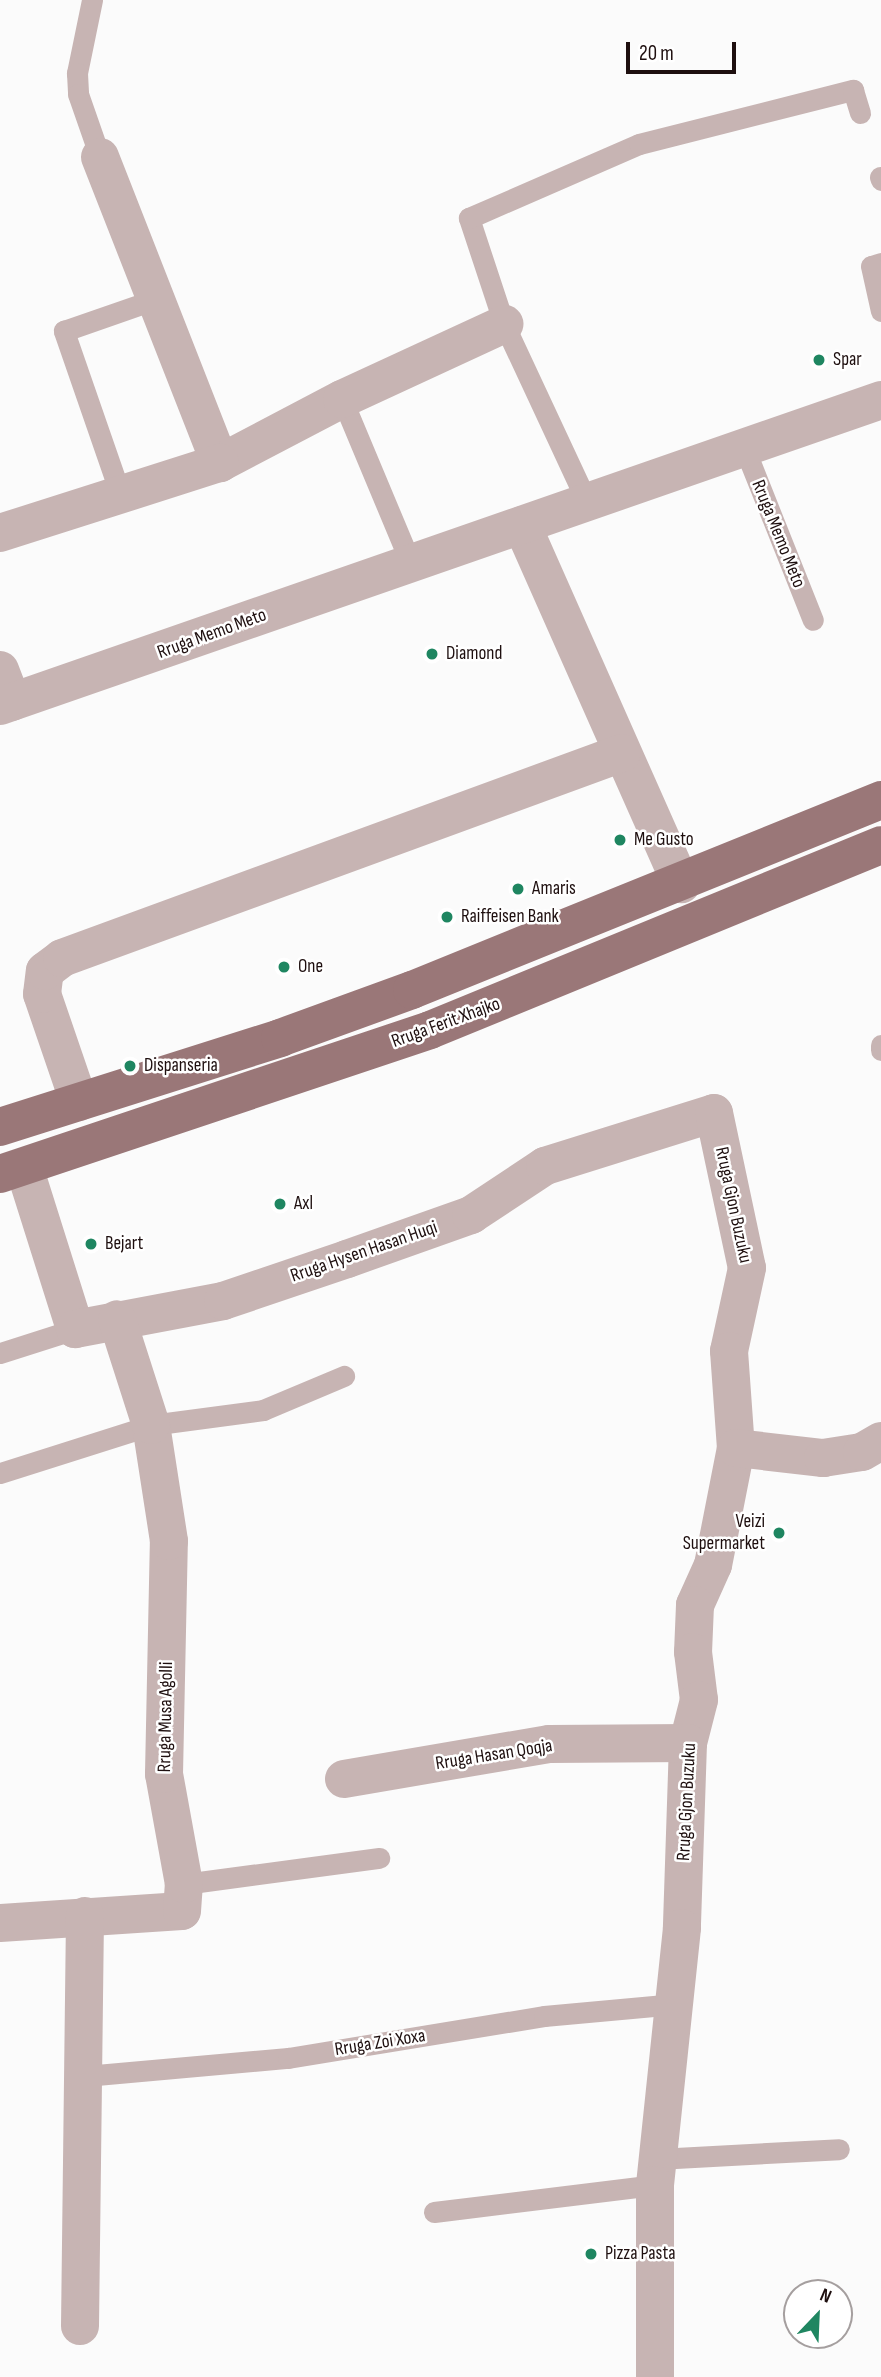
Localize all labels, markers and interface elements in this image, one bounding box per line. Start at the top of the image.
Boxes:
scale bar [629,28,739,72]
text: 20 m [639,41,674,66]
place label: Spar [833,349,862,371]
marker: Spar [811,352,827,368]
street label: Rruga Memo Meto [746,477,810,591]
street label: Rruga Memo Meto [154,604,270,664]
place label: Diamond [446,643,502,665]
marker: Diamond [424,646,440,662]
place label: Me Gusto [634,829,694,851]
marker: Me Gusto [612,832,628,848]
place label: Amaris [532,878,576,900]
marker: Amaris [510,881,526,897]
place label: Raiffeisen Bank [461,906,559,928]
marker: Raiffeisen Bank [439,909,455,925]
place label: One [298,956,323,978]
marker: One [276,959,292,975]
street label: Rruga Ferit Xhajko [389,993,503,1053]
place label: Dispanseria [144,1055,218,1077]
marker: Dispanseria [122,1058,138,1074]
street label: Rruga Gjon Buzuku [710,1145,756,1265]
place label: Axl [294,1193,313,1215]
marker: Axl [272,1196,288,1212]
street label: Rruga Hysen Hasan Huqi [288,1216,440,1288]
place label: Bejart [105,1233,143,1255]
marker: Bejart [83,1236,99,1252]
place label: Veizi Supermarket [683,1511,765,1555]
marker: Veizi Supermarket [771,1525,787,1541]
street label: Rruga Musa Agolli [154,1661,178,1773]
street label: Rruga Hasan Qoqja [434,1735,554,1775]
street label: Rruga Gjon Buzuku [673,1742,701,1862]
street label: Rruga Zoi Xoxa [333,2025,427,2061]
place label: Pizza Pasta [605,2243,675,2265]
marker: Pizza Pasta [583,2246,599,2262]
north arrow [783,2279,853,2349]
text: N [816,2283,835,2309]

